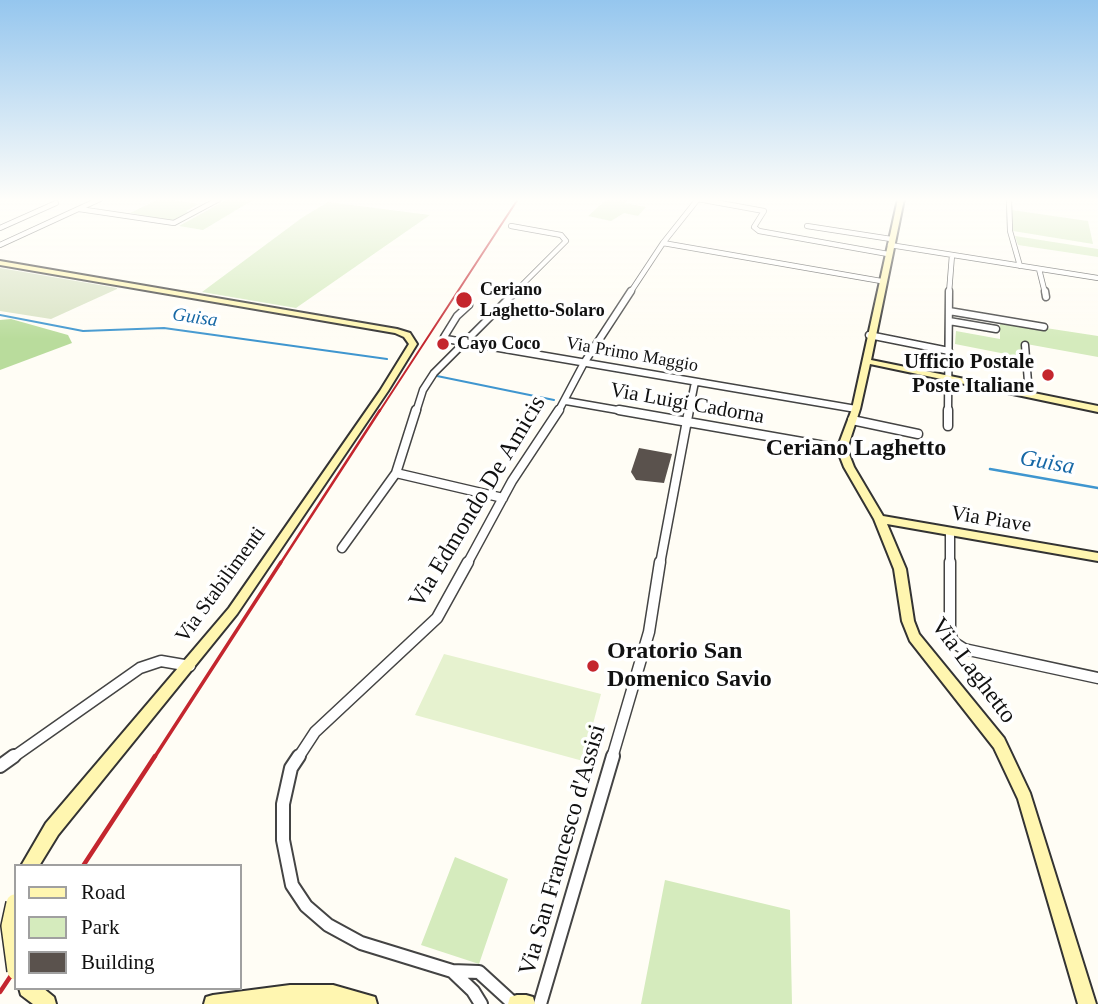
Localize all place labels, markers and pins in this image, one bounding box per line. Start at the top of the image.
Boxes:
place label: Ceriano Laghetto-Solaro [480,279,605,322]
marker: Ceriano Laghetto-Solaro [454,290,474,310]
place label: Cayo Coco [457,333,540,355]
marker: Cayo Coco [435,336,451,352]
place label: Ufficio Postale Poste Italiane [904,350,1034,400]
marker: Ufficio Postale Poste Italiane [1040,367,1056,383]
place label: Oratorio San Domenico Savio [607,638,772,694]
marker: Oratorio San Domenico Savio [585,658,601,674]

